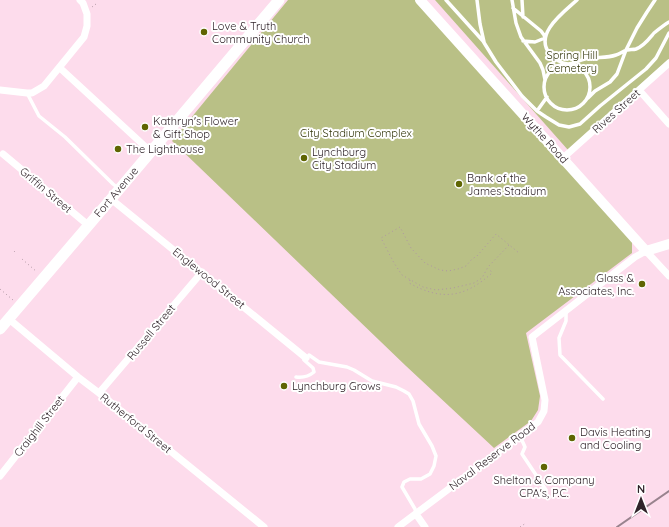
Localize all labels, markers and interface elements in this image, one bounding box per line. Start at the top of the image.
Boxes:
place label: Love & Truth Community Church [212,19,309,46]
marker: Love & Truth Community Church [199,27,209,37]
park label: Spring Hill Cemetery [547,48,598,75]
street label: Rives Street [589,86,643,136]
street label: Wythe Road [519,110,571,166]
place label: Kathryn's Flower & Gift Shop [153,114,239,141]
marker: Kathryn's Flower & Gift Shop [140,122,150,132]
park label: City Stadium Complex [300,126,412,140]
place label: The Lighthouse [126,142,204,156]
marker: The Lighthouse [113,144,123,154]
place label: Lynchburg City Stadium [312,145,376,172]
marker: Lynchburg City Stadium [299,153,309,163]
street label: Griffin Street [17,164,75,216]
street label: Fort Avenue [91,164,141,220]
place label: Bank of the James Stadium [467,171,546,198]
marker: Bank of the James Stadium [454,179,464,189]
street label: Englewood Street [170,244,248,312]
place label: Glass & Associates, Inc. [558,271,635,298]
marker: Glass & Associates, Inc. [637,279,647,289]
street label: Russell Street [124,301,178,363]
place label: Lynchburg Grows [292,379,381,393]
marker: Lynchburg Grows [279,381,289,391]
street label: Rutherford Street [97,390,175,456]
street label: Craighill Street [11,392,67,459]
street label: Naval Reserve Road [446,419,538,493]
place label: Davis Heating and Cooling [580,425,651,452]
marker: Davis Heating and Cooling [567,433,577,443]
marker: Shelton & Company CPA's, P.C. [539,462,549,472]
place label: Shelton & Company CPA's, P.C. [493,473,595,500]
north arrow [621,479,661,519]
text: N [637,482,645,496]

